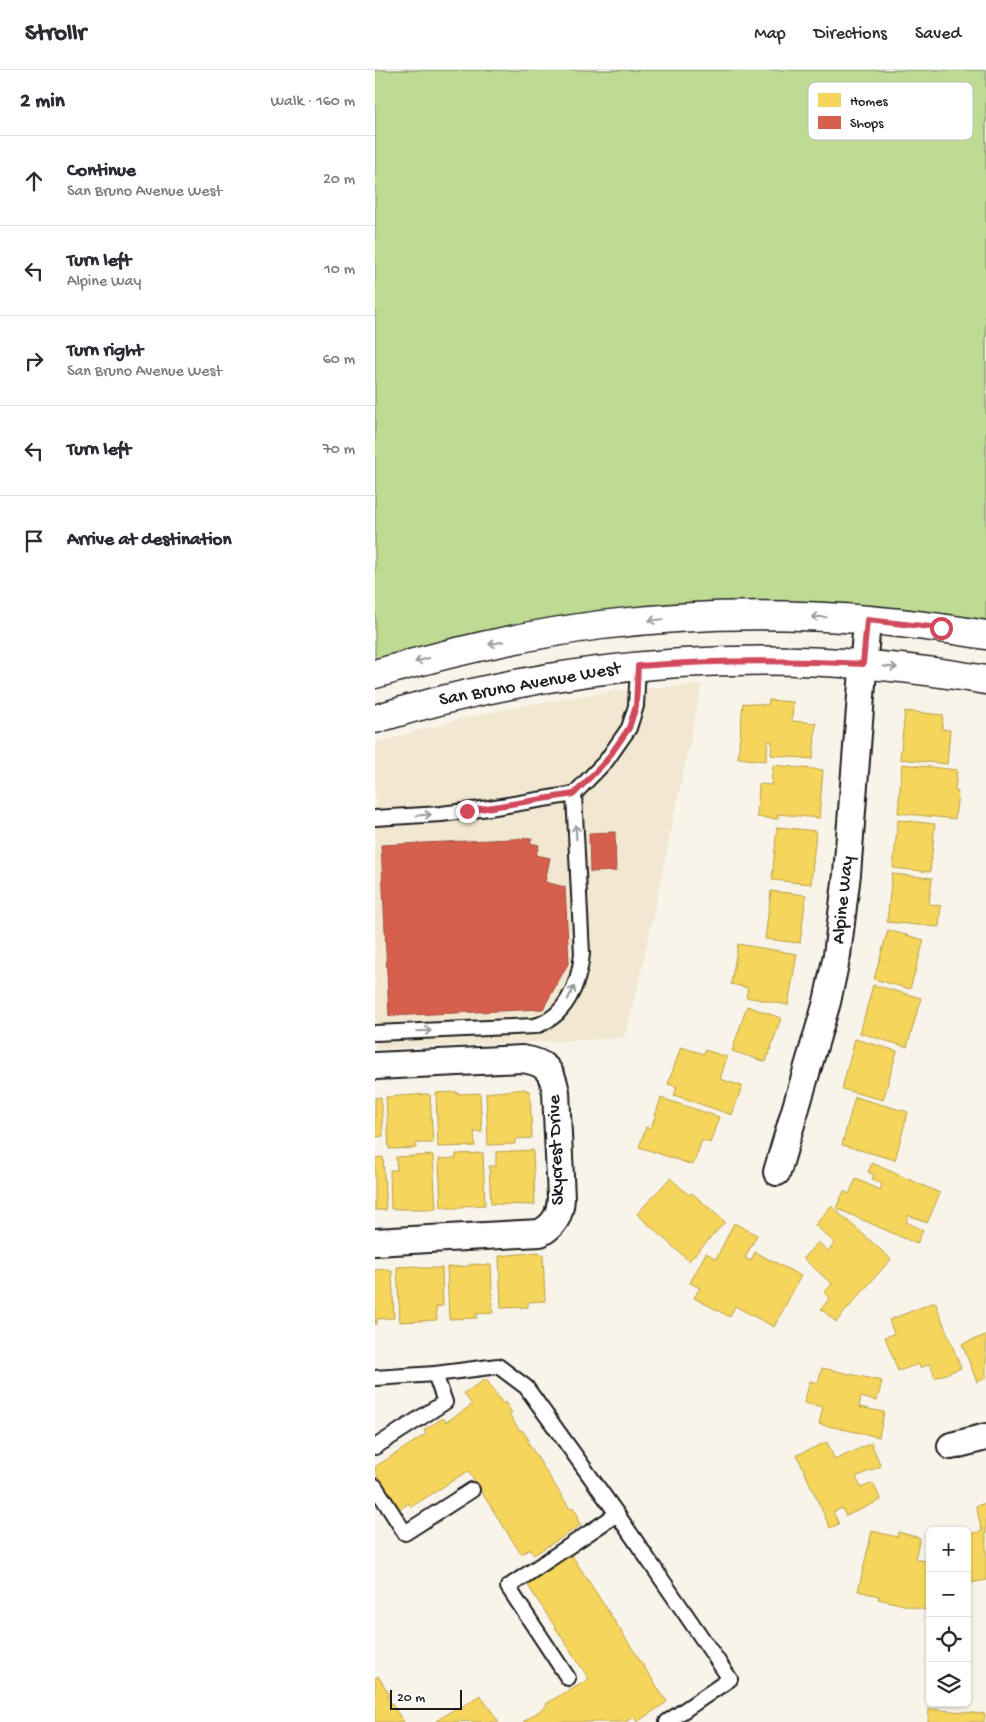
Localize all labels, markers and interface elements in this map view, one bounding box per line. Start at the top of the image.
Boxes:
text: Strollr [25,20,86,49]
text: Map [754,24,786,45]
text: Directions [814,24,887,45]
text: Saved [915,24,961,45]
legend [808,82,973,140]
text: 2 min [20,90,65,115]
text: Walk · 160 m [270,93,355,112]
text: Homes [850,94,888,111]
text: Shops [850,116,884,133]
text: Continue [67,160,136,183]
icon: ahead [20,167,48,195]
text: 20 m [323,171,355,190]
text: San Bruno Avenue West [67,183,222,202]
text: Turn left [67,250,131,273]
icon: left [20,257,48,285]
text: 10 m [324,261,355,280]
text: Alpine Way [67,273,141,292]
text: Turn right [67,340,143,363]
icon: right [20,347,48,375]
text: 60 m [323,351,355,370]
text: San Bruno Avenue West [67,363,222,382]
icon: left [20,437,48,465]
text: Turn left [67,439,131,462]
text: 70 m [322,441,355,460]
icon: arrive [20,527,48,555]
text: Arrive at destination [67,529,231,552]
one-way arrow [811,613,827,622]
one-way arrow [649,615,665,624]
route start [930,617,953,640]
one-way arrow [488,639,504,648]
one-way arrow [415,656,431,666]
street label: San Bruno Avenue West [437,657,625,712]
one-way arrow [882,662,898,671]
route end [456,800,479,823]
one-way arrow [415,811,431,820]
one-way arrow [571,824,580,840]
street label: Alpine Way [828,854,860,945]
one-way arrow [566,985,576,1000]
one-way arrow [415,1026,431,1035]
street label: Skycrest Drive [544,1094,570,1206]
map controls [926,1527,971,1707]
button: + [926,1527,971,1572]
button: − [926,1572,971,1617]
button: locate [926,1617,971,1662]
button: layers [926,1662,971,1707]
scale bar [390,1687,463,1710]
text: 20 m [397,1690,425,1707]

